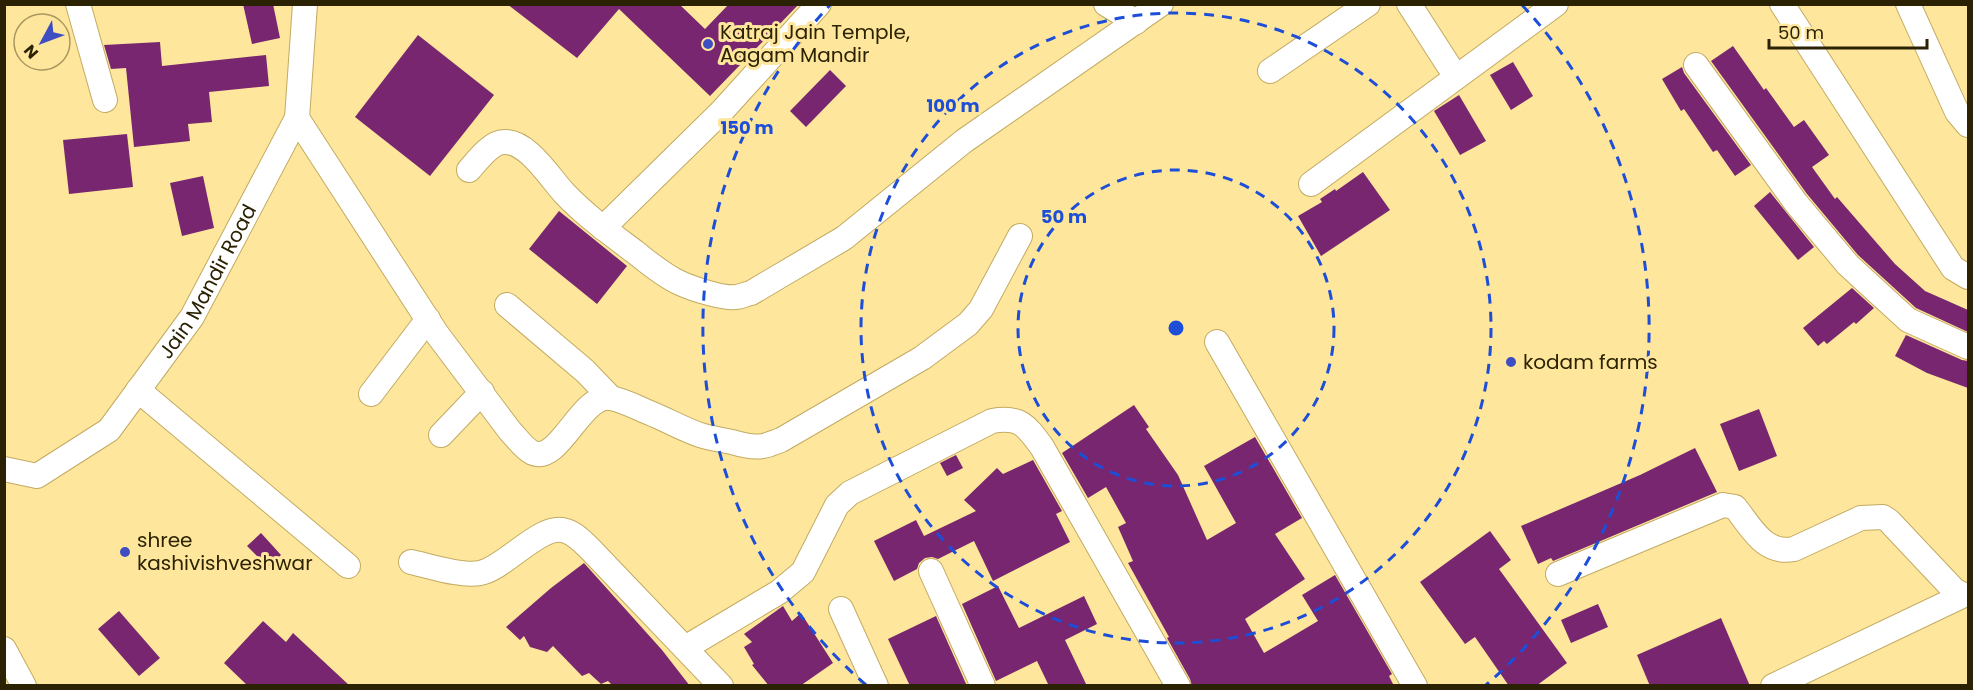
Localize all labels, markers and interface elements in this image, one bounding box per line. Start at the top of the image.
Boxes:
north arrow [12,12,72,72]
scale bar [1769,12,1926,50]
place label: Katraj Jain Temple, Aagam Mandir [720,18,910,69]
text: 50 m [1778,20,1824,45]
marker: Katraj Jain Temple, Aagam Mandir [701,37,715,51]
text: N [18,39,44,64]
text: 100 m [926,93,980,118]
text: 150 m [720,115,774,140]
street label: Jain Mandir Road [152,199,263,364]
text: 50 m [1041,204,1087,229]
centre of rings [1166,318,1186,338]
place label: kodam farms [1523,348,1658,376]
marker: kodam farms [1504,355,1518,369]
place label: shree kashivishveshwar [137,526,313,577]
marker: shree kashivishveshwar [118,545,132,559]

